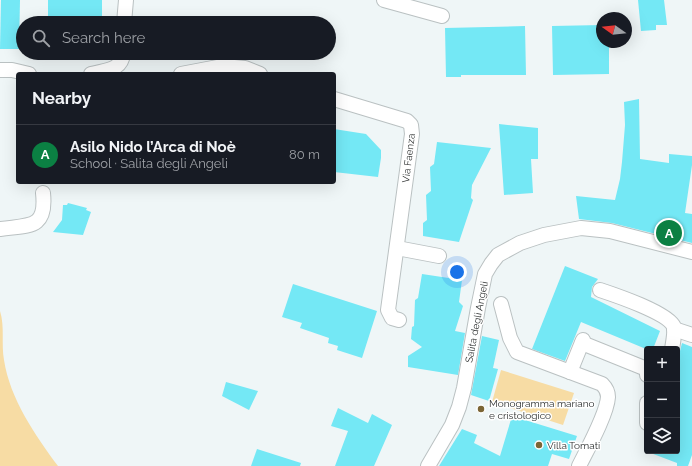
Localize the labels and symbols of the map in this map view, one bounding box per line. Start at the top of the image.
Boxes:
north arrow [596,12,632,48]
street label: Via Faenza [400,133,417,183]
pin: A [656,218,682,248]
your location [447,262,467,282]
street label: Salita degli Angeli [463,280,490,364]
place label: Monogramma mariano e cristologico [489,398,595,421]
marker: Monogramma mariano e cristologico [476,404,486,414]
marker: Villa Tomati [534,440,544,450]
place label: Villa Tomati [547,440,600,451]

